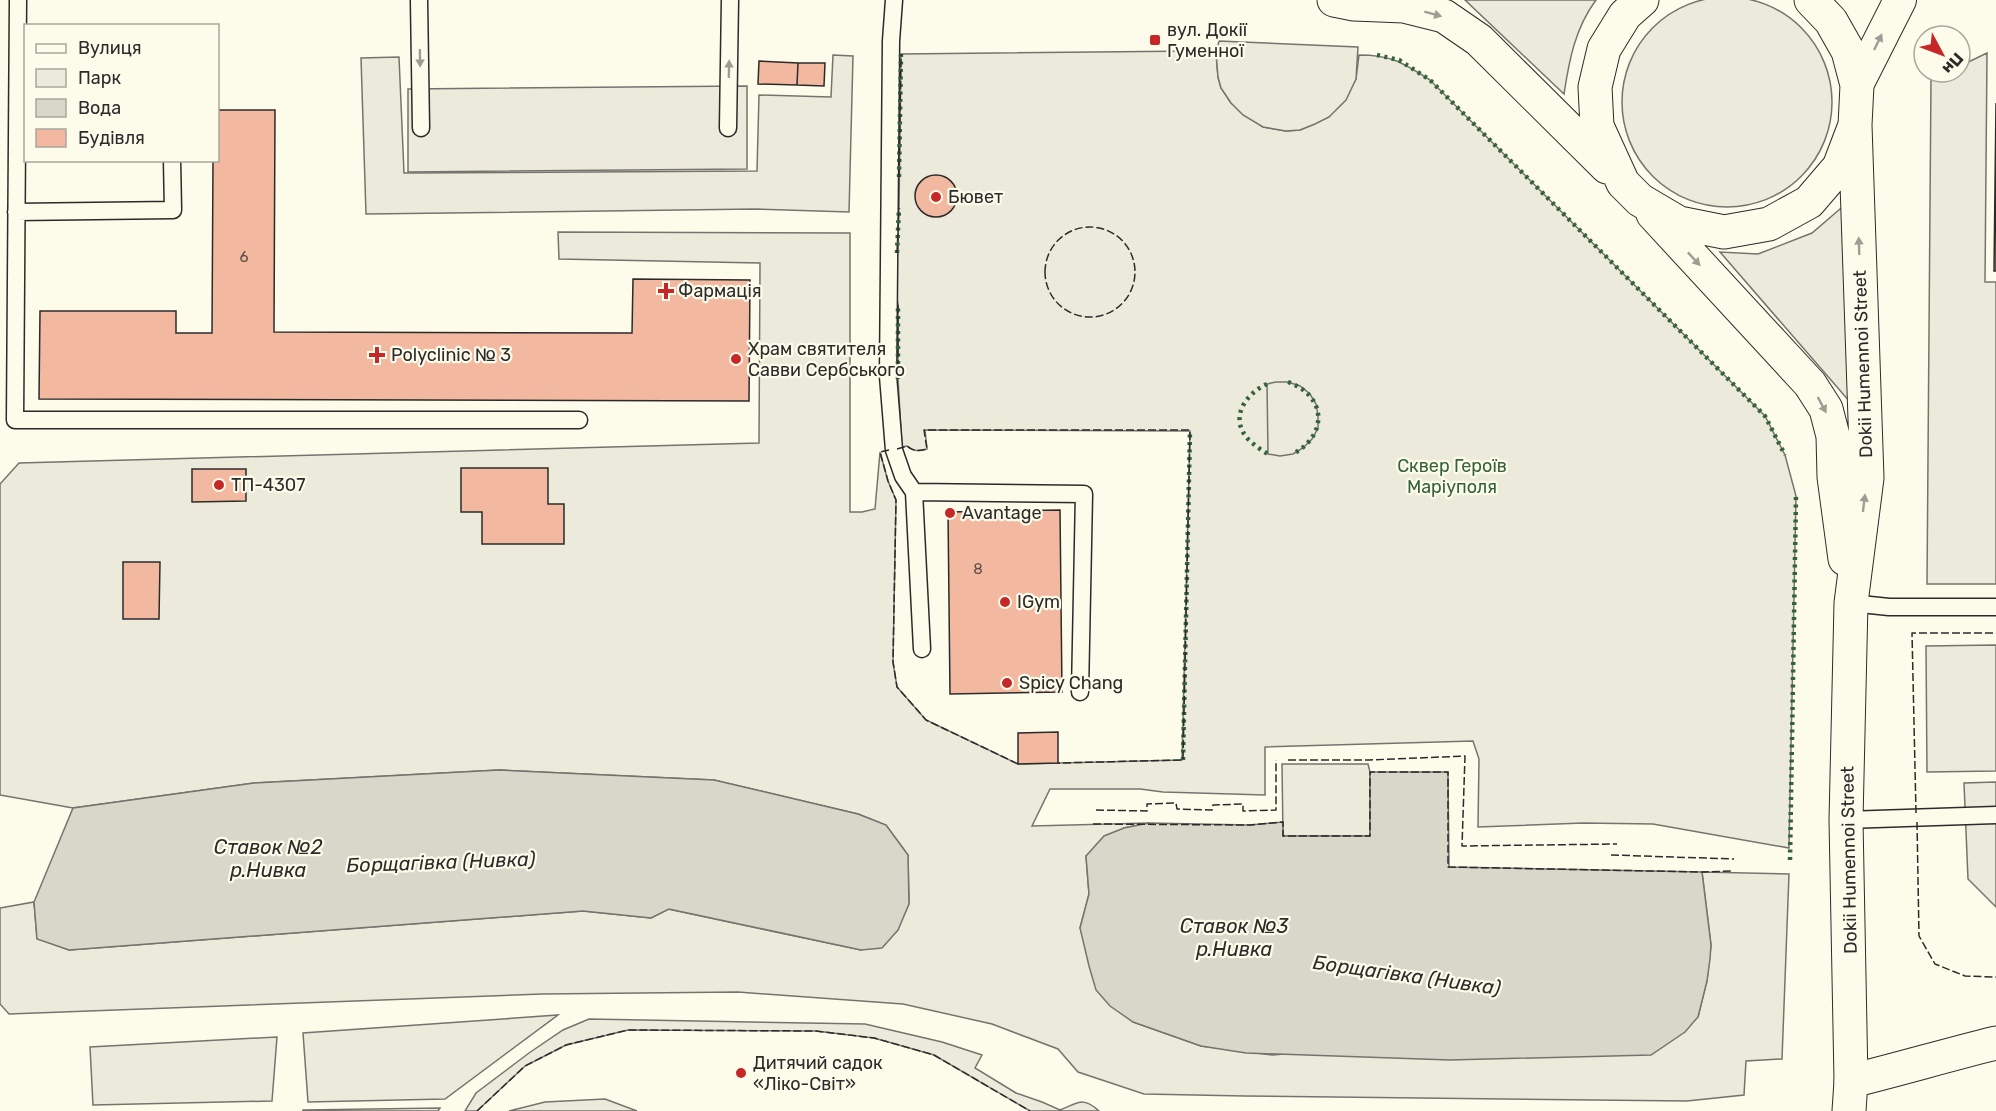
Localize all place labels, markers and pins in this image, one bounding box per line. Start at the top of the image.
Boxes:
place label: вул. Докії Гуменної [1167,19,1248,62]
marker: вул. Докії Гуменної [1148,33,1162,47]
place label: Бювет [948,186,1003,208]
marker: Бювет [929,190,943,204]
place label: Фармація [678,280,762,302]
marker: Фармація [659,284,673,298]
place label: Храм святителя Савви Сербського [748,338,905,381]
place label: Polyclinic № 3 [391,344,511,366]
marker: Polyclinic № 3 [368,346,386,364]
marker: Храм святителя Савви Сербського [729,352,743,366]
place label: ТП-4307 [231,474,306,496]
marker: ТП-4307 [212,478,226,492]
place label: Avantage [962,502,1042,524]
marker: Avantage [943,506,957,520]
place label: IGym [1017,591,1060,613]
marker: IGym [998,595,1012,609]
place label: Spicy Chang [1019,672,1123,694]
marker: Spicy Chang [1000,676,1014,690]
place label: Дитячий садок «Ліко-Світ» [753,1052,883,1095]
marker: Дитячий садок «Ліко-Світ» [734,1066,748,1080]

